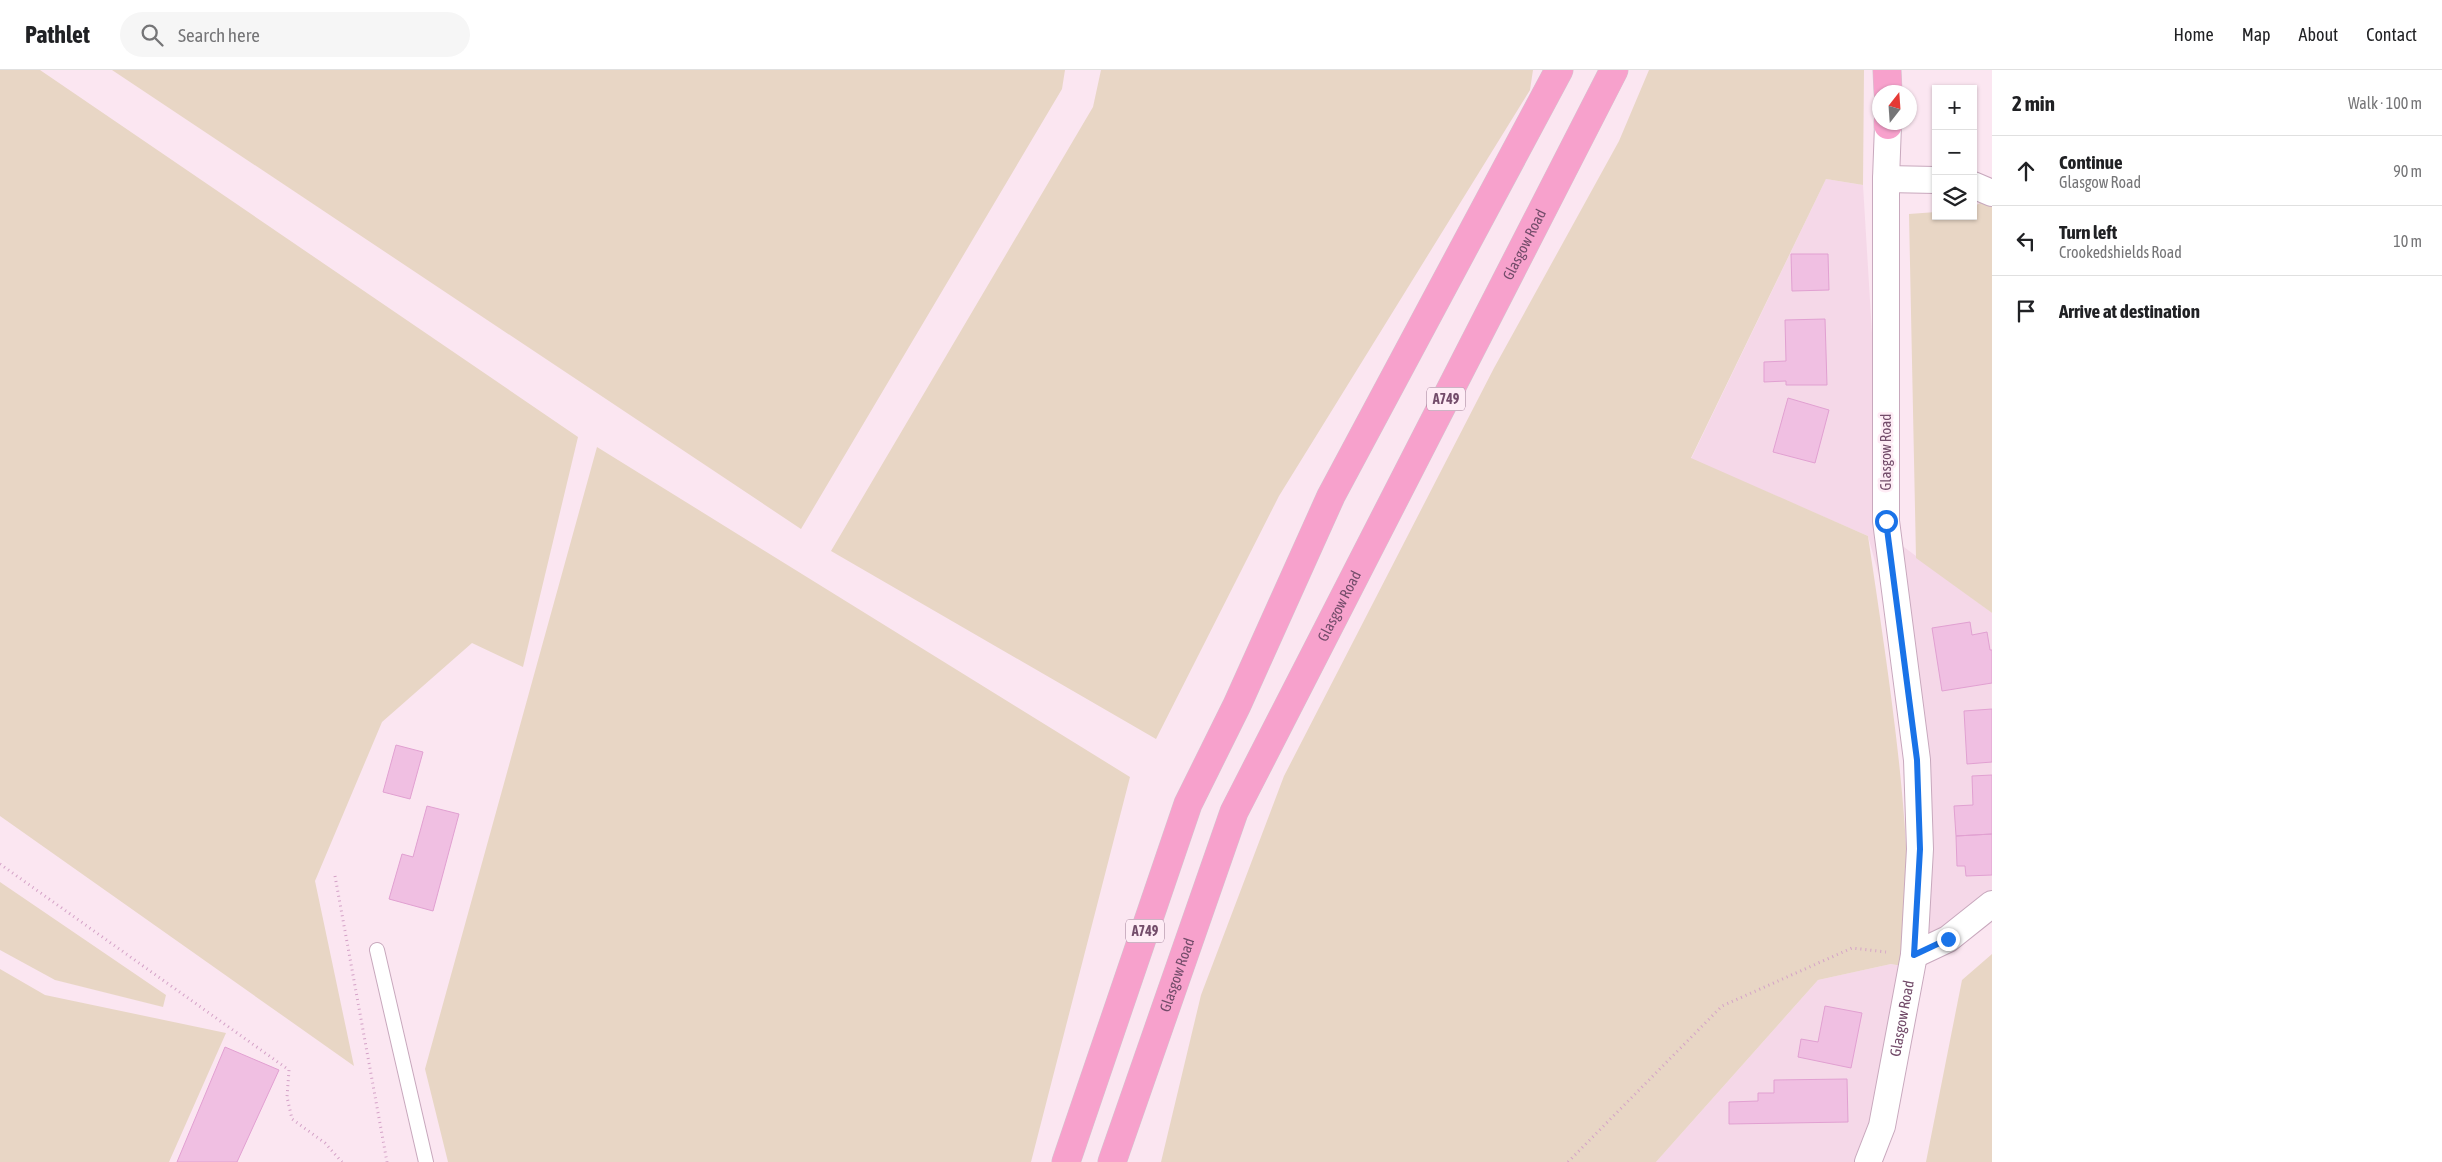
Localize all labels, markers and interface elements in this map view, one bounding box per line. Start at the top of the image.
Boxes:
search box [120,12,470,57]
text: Pathlet [25,21,90,48]
icon: search [138,21,166,49]
text: Search here [178,24,260,46]
text: Home [2174,24,2214,45]
text: Map [2242,24,2271,45]
text: About [2299,24,2338,45]
text: Contact [2366,24,2417,45]
north arrow [1872,85,1917,130]
map controls [1932,85,1977,220]
button: + [1932,85,1977,130]
text: 2 min [2012,91,2055,115]
text: Walk · 100 m [2348,94,2422,112]
button: − [1932,130,1977,175]
text: Continue [2059,151,2123,173]
icon: ahead [2012,157,2040,185]
text: 90 m [2393,162,2422,180]
text: Glasgow Road [2059,173,2141,191]
button: layers [1932,175,1977,220]
street label: Glasgow Road [1499,206,1549,283]
text: Turn left [2059,221,2117,243]
icon: left [2012,227,2040,255]
text: 10 m [2393,232,2422,250]
text: Crookedshields Road [2059,243,2182,261]
icon: arrive [2012,297,2040,325]
text: Arrive at destination [2059,300,2200,322]
road number: A749 [1427,388,1465,410]
street label: Glasgow Road [1877,414,1894,490]
route start [1875,510,1898,533]
street label: Glasgow Road [1314,568,1364,644]
road number: A749 [1126,919,1164,942]
route end [1937,928,1960,951]
street label: Glasgow Road [1156,936,1197,1014]
street label: Glasgow Road [1886,979,1917,1058]

